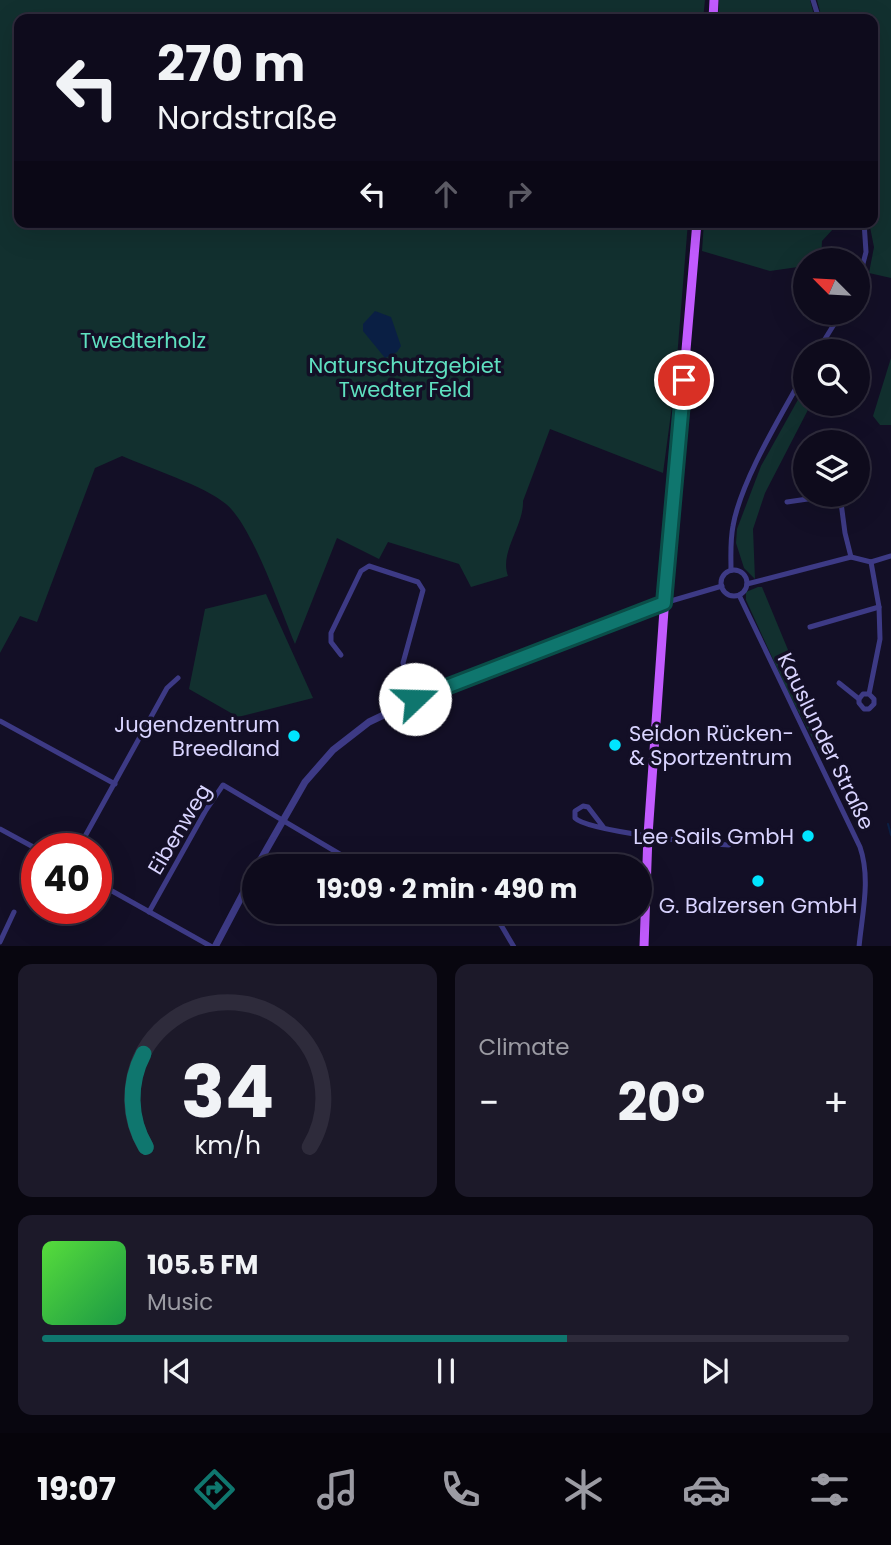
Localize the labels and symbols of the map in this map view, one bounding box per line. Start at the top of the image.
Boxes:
north arrow [793,248,870,326]
park label: Twedterholz [80,326,206,355]
pin [654,350,714,410]
park label: Naturschutzgebiet Twedter Feld [309,351,501,404]
street label: Kauslunder Straße [771,648,881,834]
position arrow [378,662,452,736]
place label: Jugendzentrum Breedland [114,710,280,763]
place label: Seidon Rücken- & Sportzentrum [629,719,794,772]
marker: Jugendzentrum Breedland [286,728,302,744]
marker: Seidon Rücken- & Sportzentrum [607,737,623,753]
street label: Eibenweg [141,778,217,880]
place label: Lee Sails GmbH [633,822,794,851]
marker: Lee Sails GmbH [800,828,816,844]
speed limit sign: 40 [21,833,112,924]
marker: G. Balzersen GmbH [750,873,766,889]
place label: G. Balzersen GmbH [659,891,857,920]

